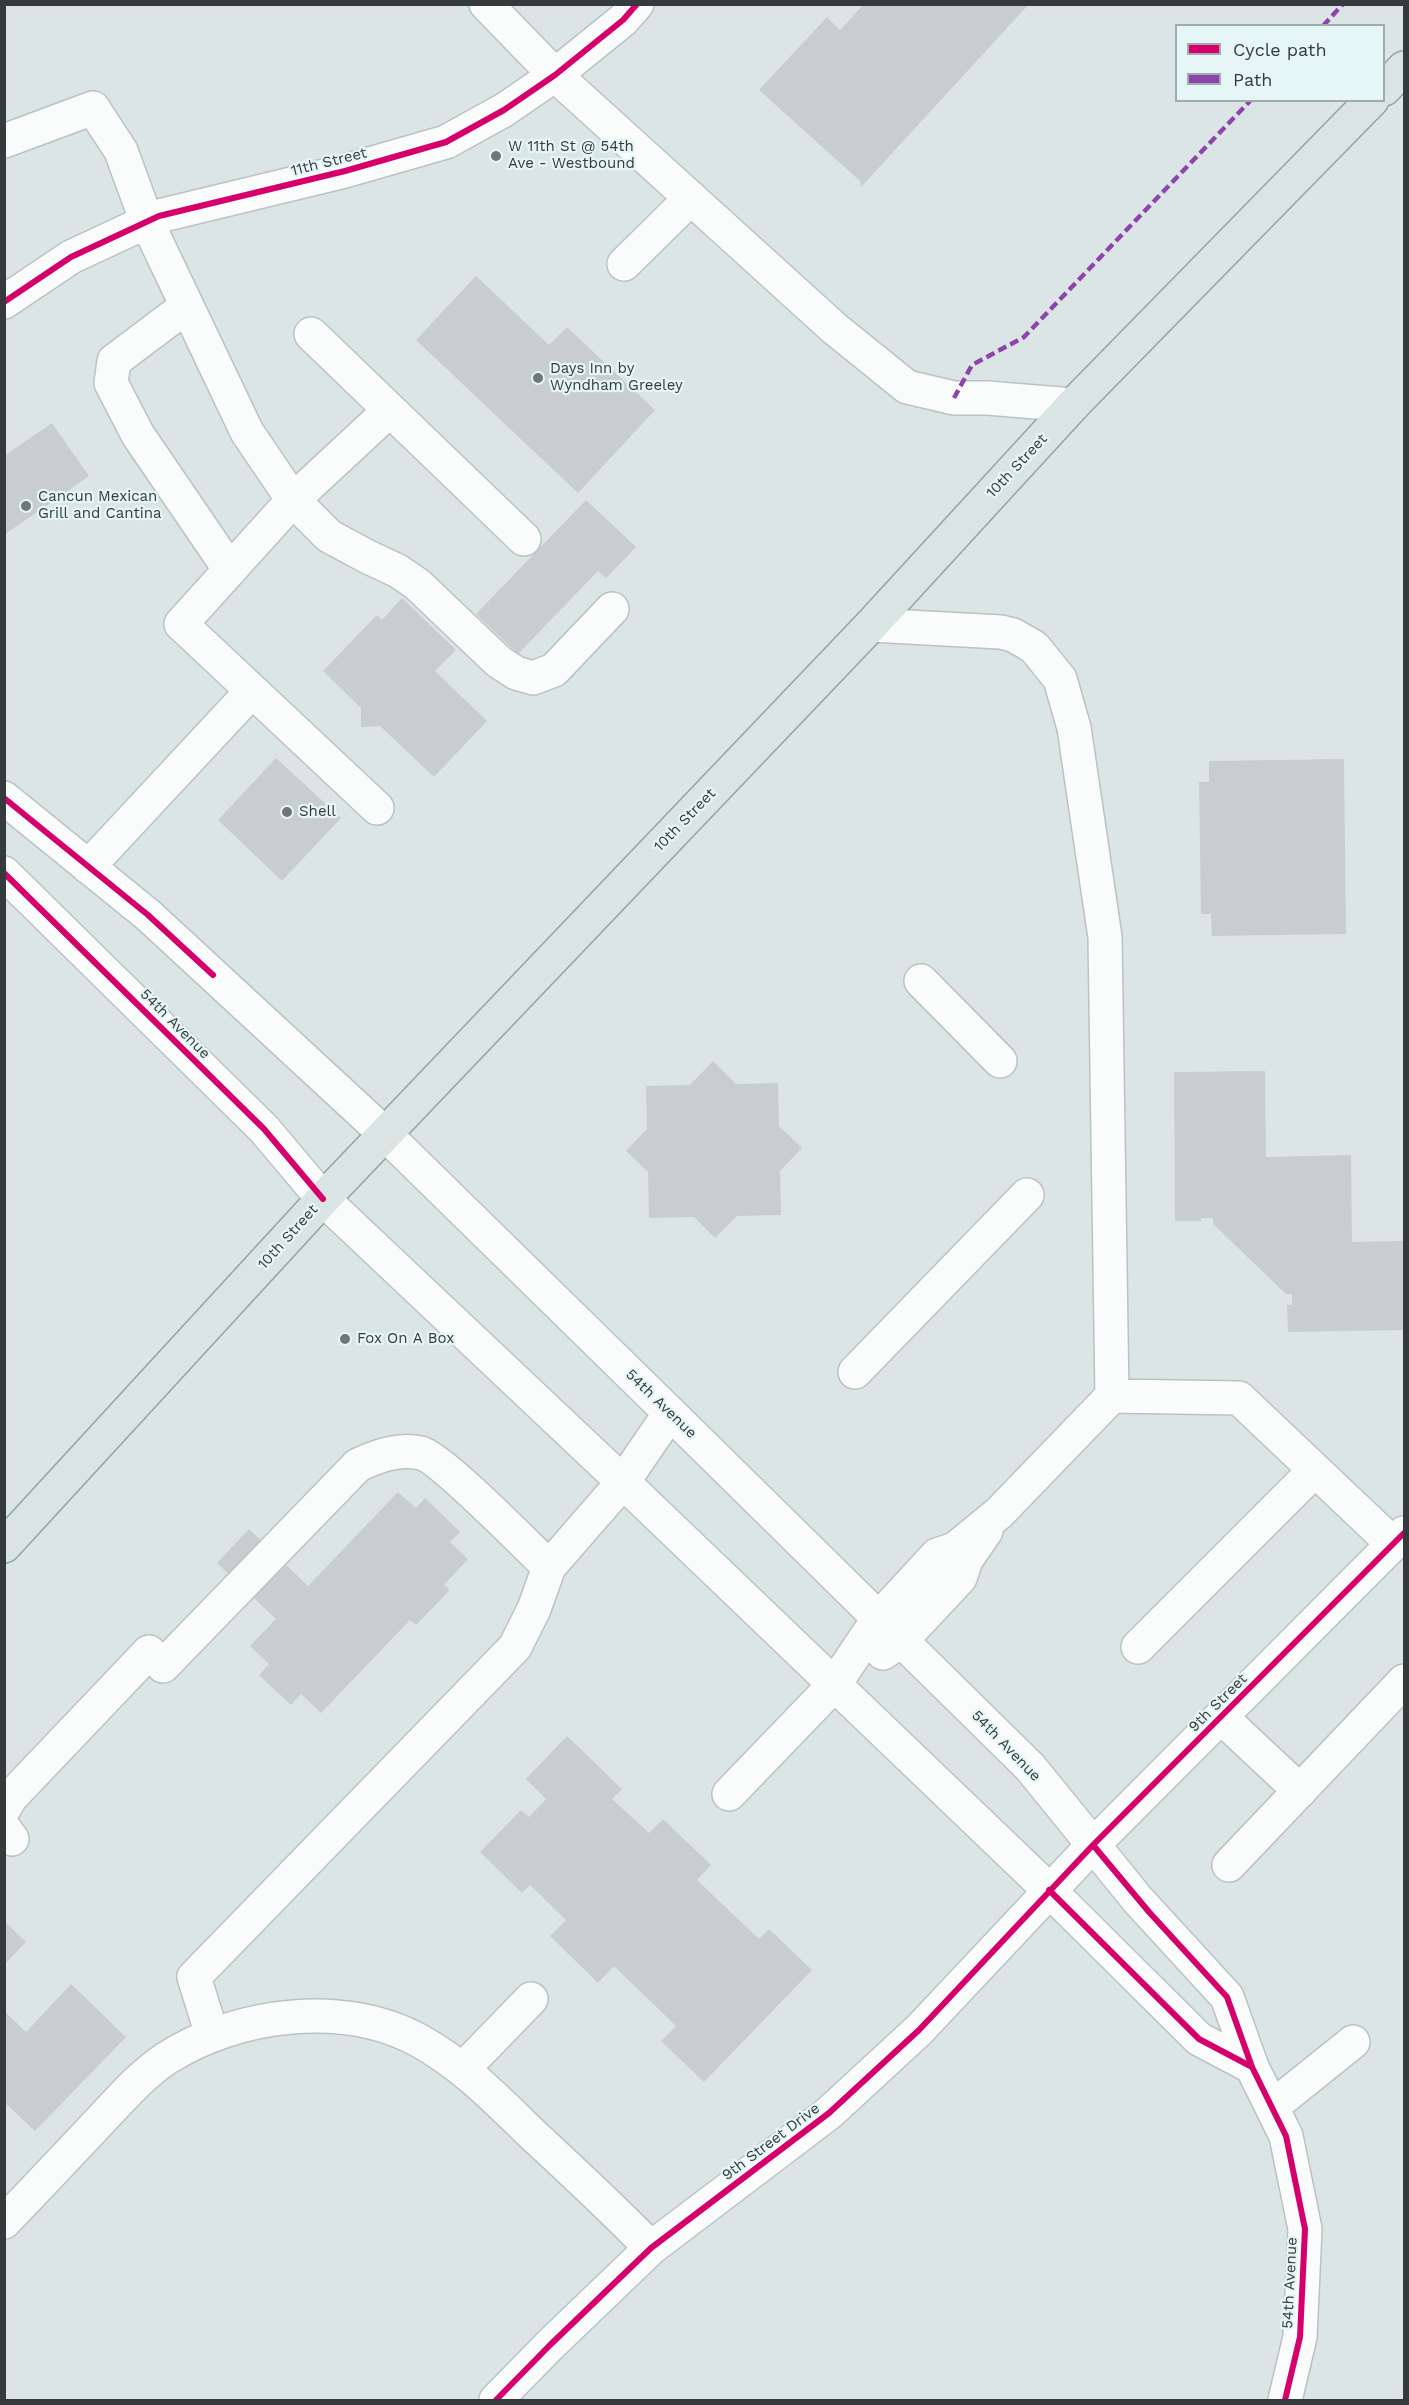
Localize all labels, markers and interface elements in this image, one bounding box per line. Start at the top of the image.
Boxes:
legend [1175,24,1385,102]
text: Cycle path [1233,39,1327,60]
text: Path [1233,69,1273,90]
place label: W 11th St @ 54th Ave - Westbound [508,138,635,173]
street label: 11th Street [289,144,369,180]
marker: W 11th St @ 54th Ave - Westbound [489,149,503,163]
place label: Days Inn by Wyndham Greeley [550,360,683,395]
marker: Days Inn by Wyndham Greeley [531,371,545,385]
street label: 10th Street [983,430,1051,502]
place label: Cancun Mexican Grill and Cantina [38,488,162,523]
marker: Cancun Mexican Grill and Cantina [19,499,33,513]
street label: 10th Street [650,785,720,855]
place label: Shell [299,803,336,821]
marker: Shell [280,805,294,819]
street label: 54th Avenue [136,985,214,1063]
street label: 10th Street [254,1201,322,1273]
place label: Fox On A Box [357,1330,454,1348]
marker: Fox On A Box [338,1332,352,1346]
street label: 54th Avenue [622,1366,700,1442]
street label: 9th Street [1185,1670,1251,1736]
street label: 54th Avenue [968,1707,1044,1785]
street label: 9th Street Drive [719,2099,823,2185]
street label: 54th Avenue [1279,2237,1301,2329]

